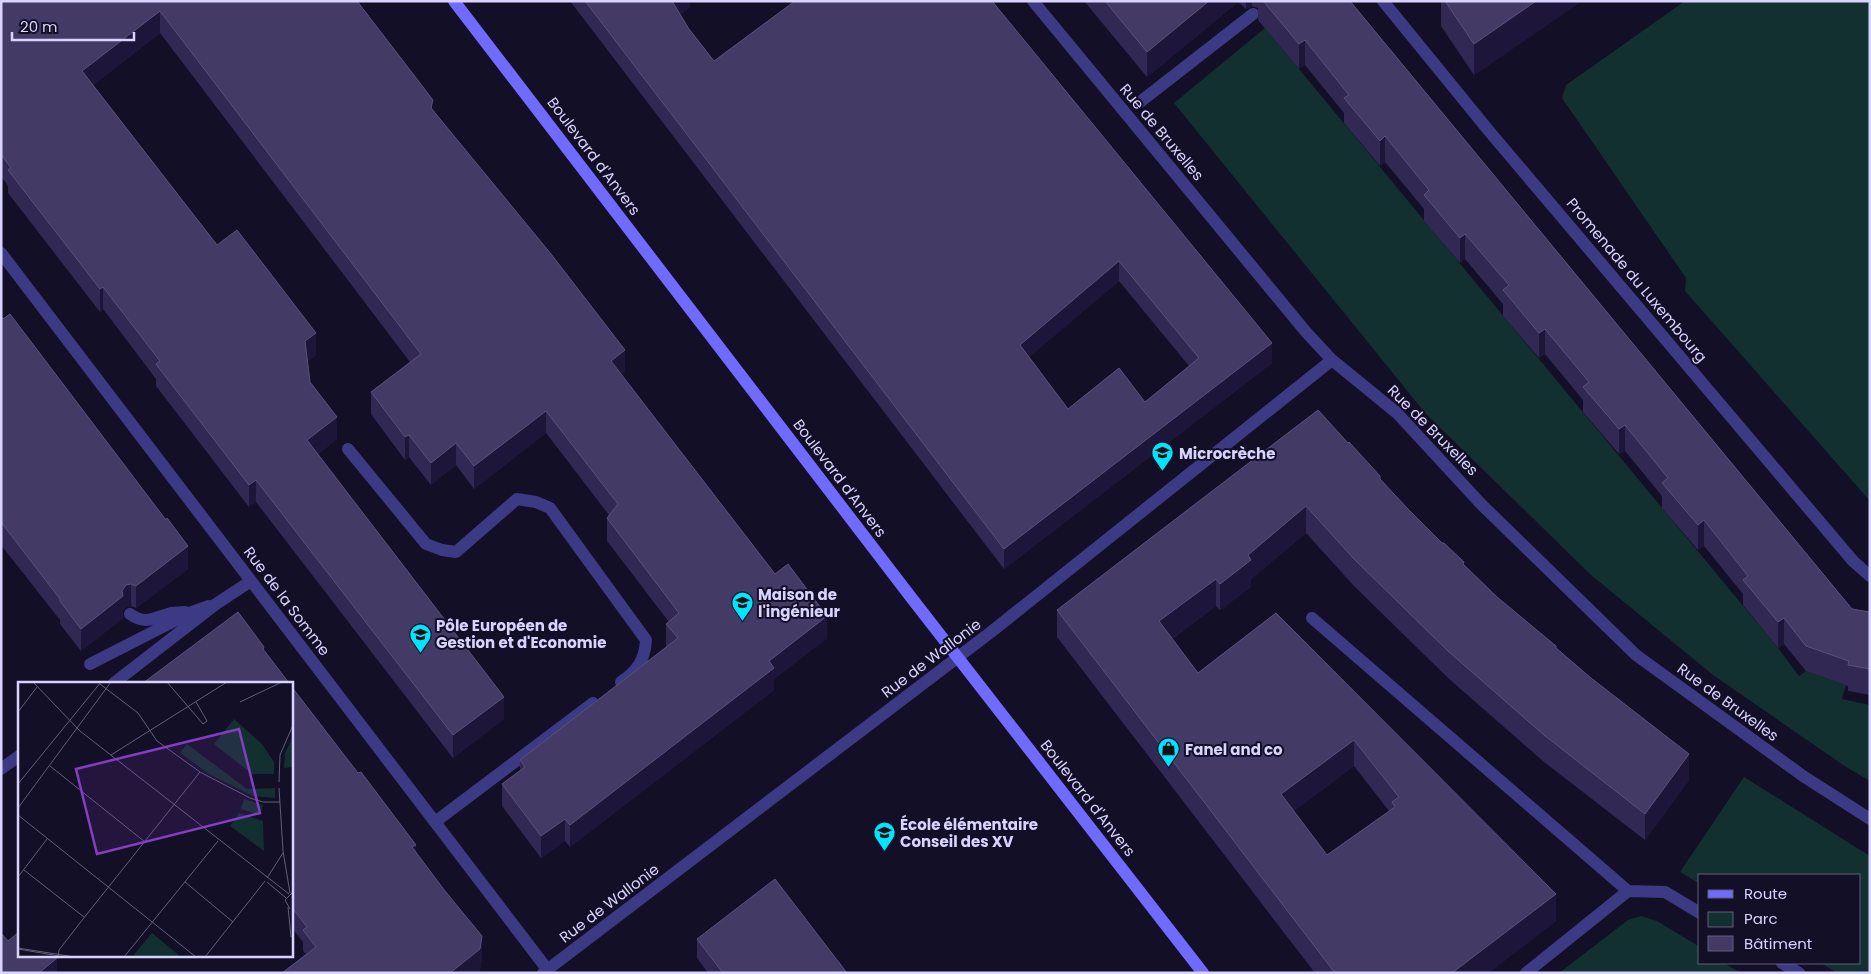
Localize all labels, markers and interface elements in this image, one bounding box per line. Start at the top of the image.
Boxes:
scale bar [12,10,135,42]
text: 20 m [20,16,58,37]
street label: Rue de Bruxelles [1115,79,1209,185]
street label: Boulevard d'Anvers [543,93,646,220]
street label: Promenade du Luxembourg [1562,193,1712,367]
street label: Rue de Bruxelles [1383,380,1483,480]
street label: Boulevard d'Anvers [789,415,892,542]
school or university icon: Microcrèche [1151,441,1175,472]
place label: Microcrèche [1179,443,1275,464]
street label: Rue de la Somme [239,542,335,660]
place label: Maison de l'ingénieur [758,584,841,622]
school or university icon: Maison de l'ingénieur [730,591,754,622]
street label: Rue de Wallonie [877,614,985,702]
place label: Pôle Européen de Gestion et d'Economie [436,615,606,653]
school or university icon: Pôle Européen de Gestion et d'Economie [408,622,432,653]
street label: Rue de Bruxelles [1673,658,1783,746]
inset map [18,682,292,956]
street label: Boulevard d'Anvers [1036,735,1140,861]
shop icon: Fanel and co [1157,737,1181,768]
place label: Fanel and co [1185,739,1283,760]
place label: École élémentaire Conseil des XV [900,814,1038,852]
school or university icon: École élémentaire Conseil des XV [872,821,896,852]
street label: Rue de Wallonie [555,859,663,947]
legend [1698,874,1861,964]
text: Route [1744,883,1787,904]
text: Parc [1744,908,1778,929]
text: Bâtiment [1744,933,1812,954]

